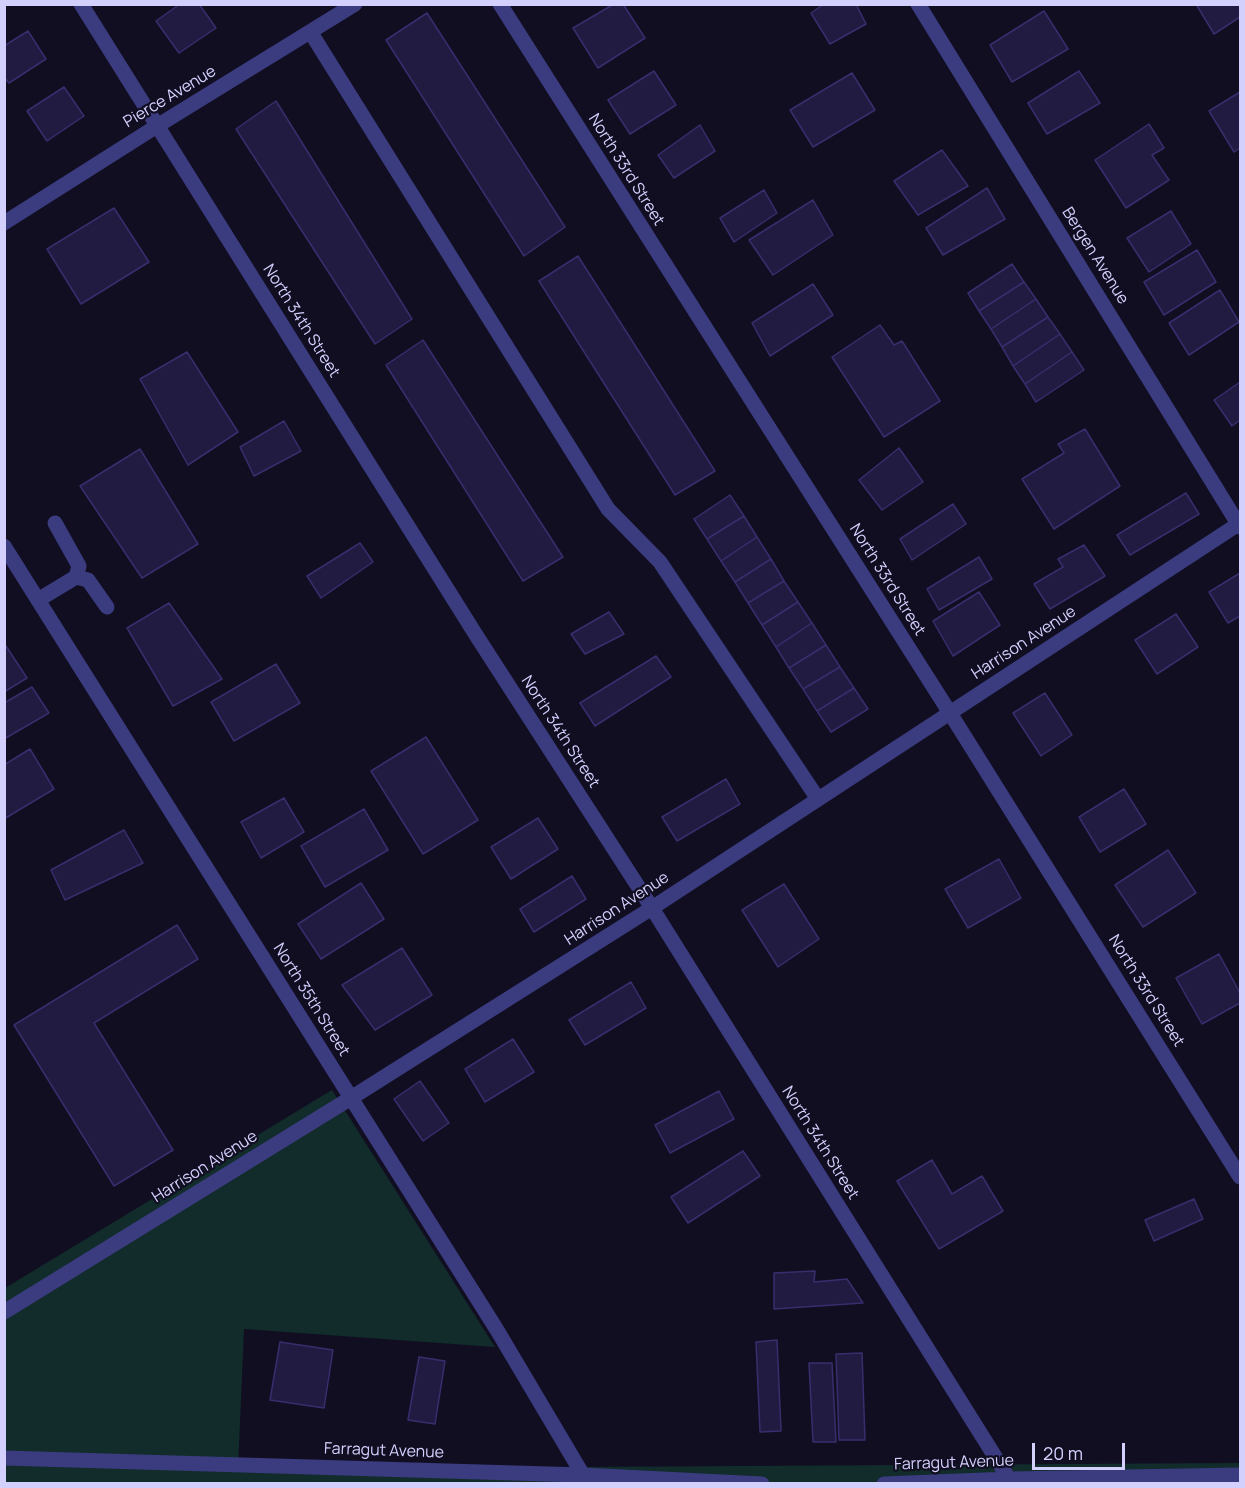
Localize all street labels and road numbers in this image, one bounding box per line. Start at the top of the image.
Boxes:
street label: Pierce Avenue [120,62,220,132]
street label: North 33rd Street [584,111,668,229]
street label: Bergen Avenue [1058,204,1132,308]
street label: North 34th Street [258,261,344,381]
street label: North 33rd Street [845,521,929,639]
street label: Harrison Avenue [968,602,1080,684]
street label: North 34th Street [517,672,603,792]
street label: Harrison Avenue [561,868,673,950]
street label: North 33rd Street [1104,932,1188,1050]
street label: North 35th Street [269,940,353,1060]
street label: North 34th Street [777,1083,863,1203]
street label: Harrison Avenue [149,1127,261,1207]
street label: Farragut Avenue [324,1439,444,1463]
street label: Farragut Avenue [894,1451,1014,1475]

